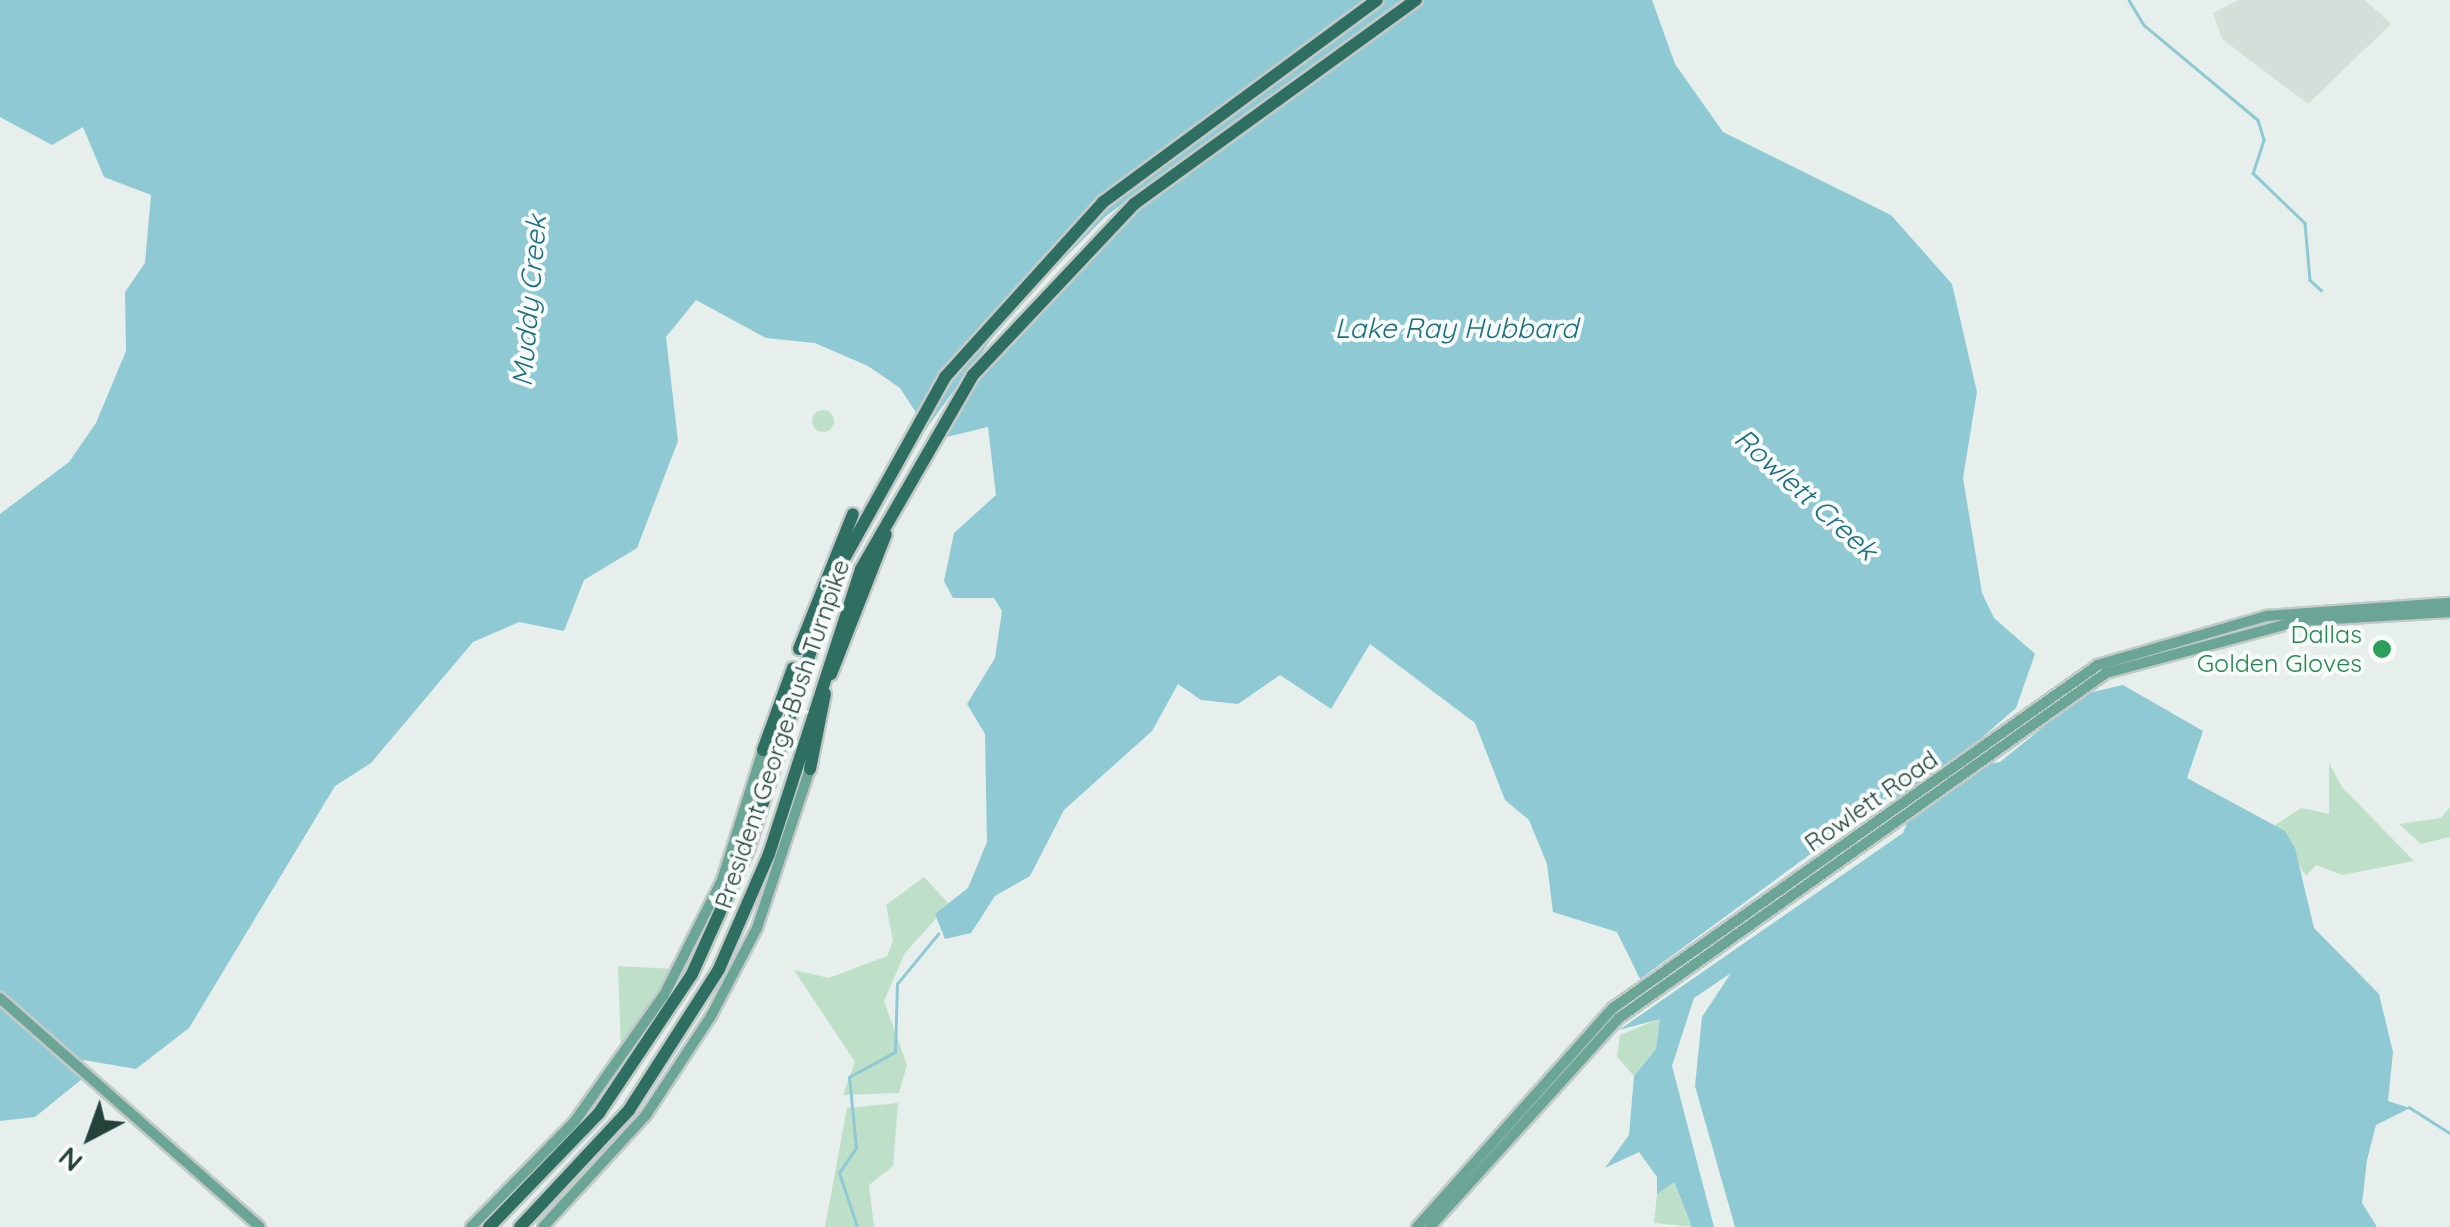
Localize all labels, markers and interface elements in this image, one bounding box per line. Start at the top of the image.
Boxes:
water label: Muddy Creek [505,214,553,388]
water label: Lake Ray Hubbard [1334,311,1578,345]
water label: Rowlett Creek [1728,421,1884,567]
street label: President George Bush Turnpike [708,556,856,912]
place label: Dallas Golden Gloves [2197,620,2362,679]
marker: Dallas Golden Gloves [2371,638,2393,660]
street label: Rowlett Road [1799,744,1943,858]
north arrow [40,1087,140,1187]
text: N [51,1140,89,1180]

